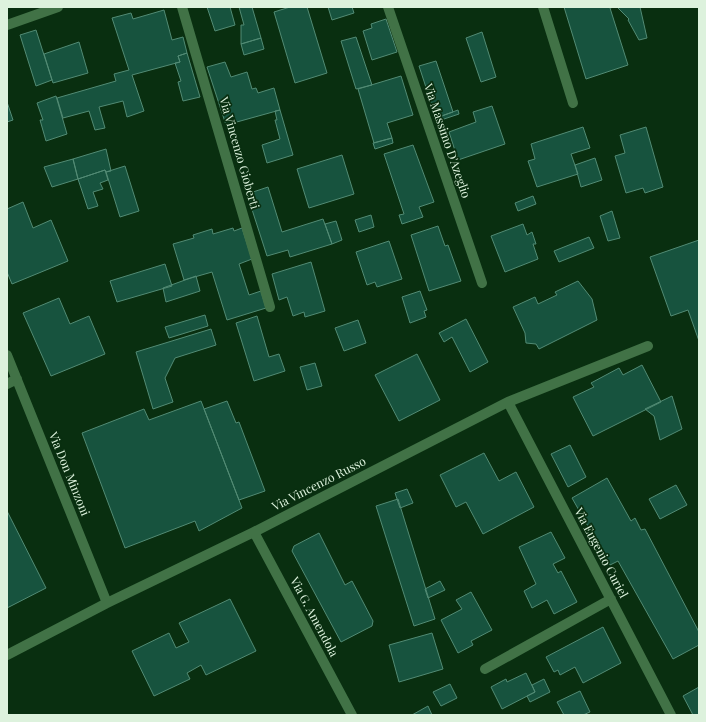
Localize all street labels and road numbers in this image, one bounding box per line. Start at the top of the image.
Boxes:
street label: Via Massimo D'Azeglio [421,80,475,200]
street label: Via Vincenzo Gioberti [216,94,264,211]
street label: Via Don Minzoni [45,428,94,518]
street label: Via Vincenzo Russo [268,452,369,514]
street label: Via Eugenio Curiel [571,504,633,601]
street label: Via G. Amendola [287,573,343,659]

